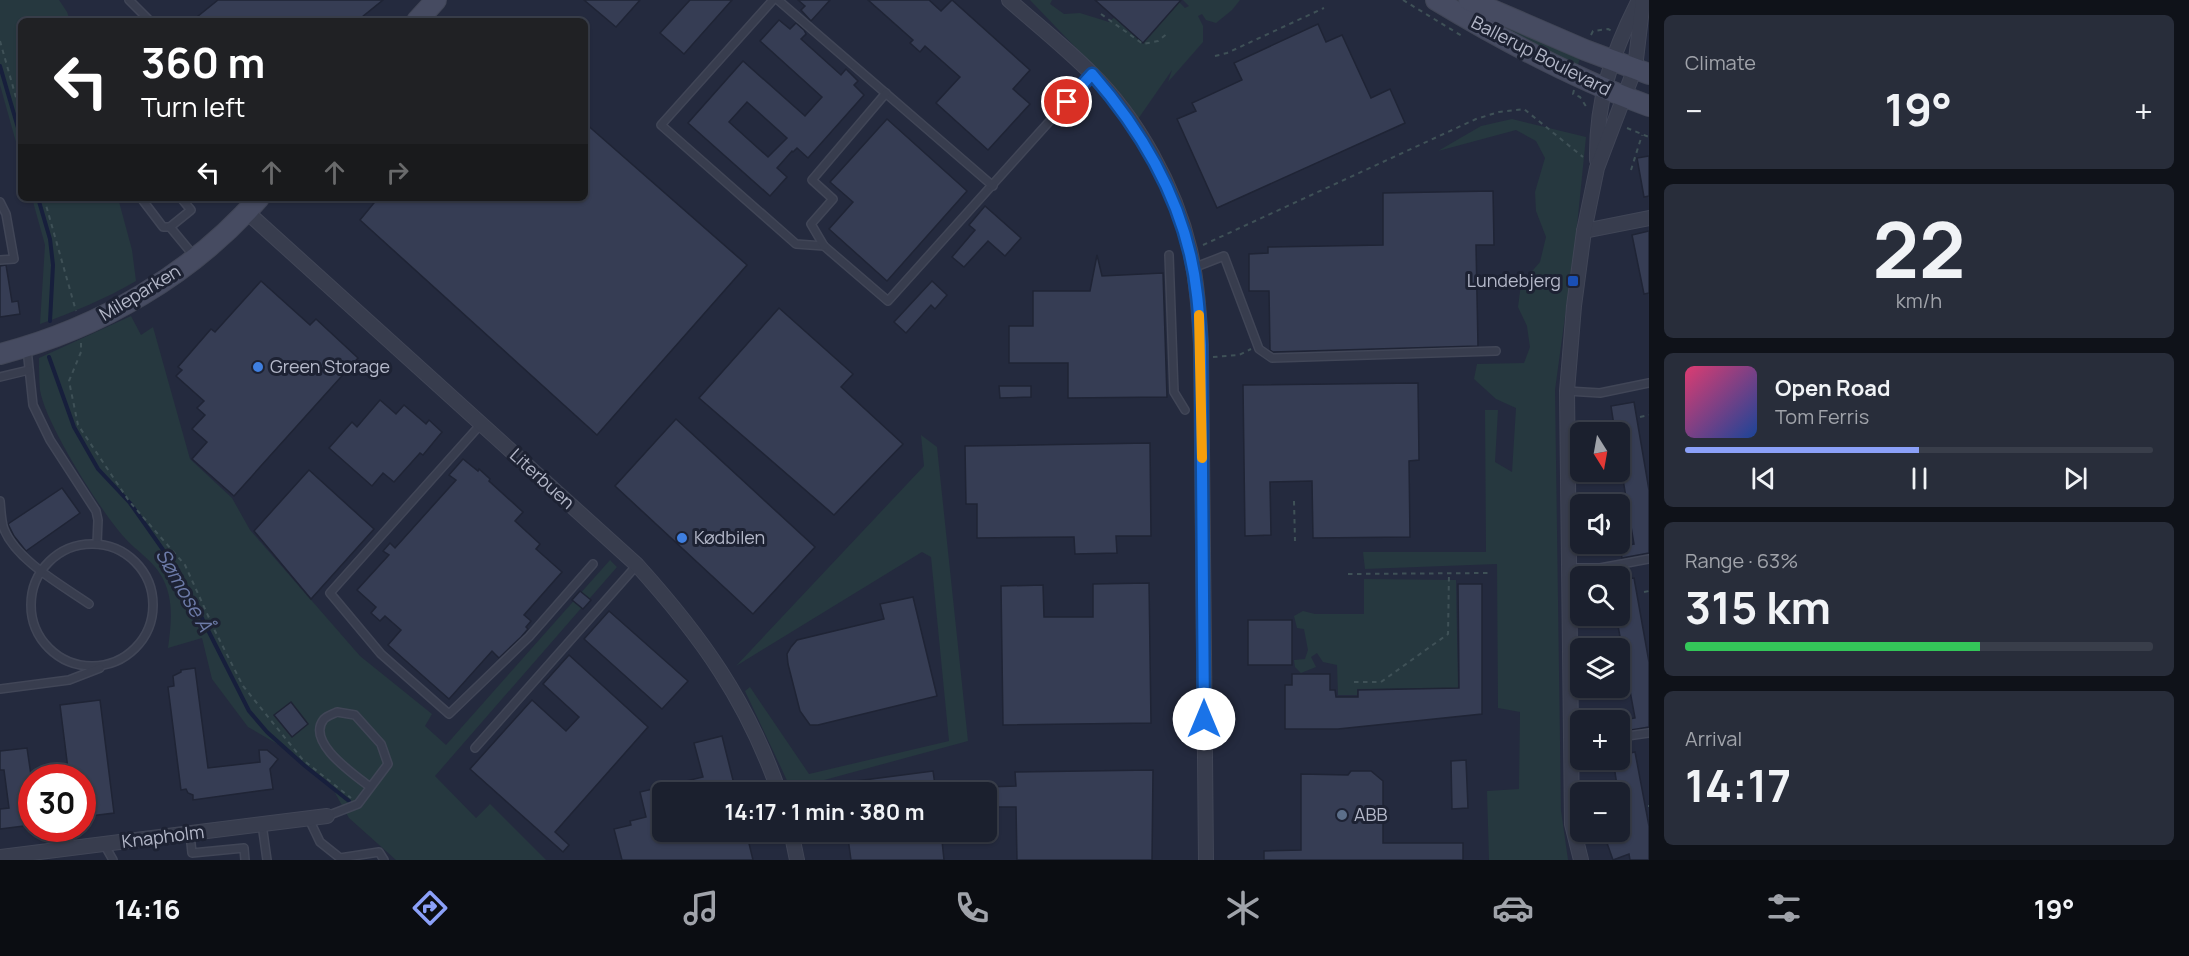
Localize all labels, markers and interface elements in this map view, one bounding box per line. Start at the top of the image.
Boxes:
street label: Ballerup Boulevard [1468,10,1615,101]
text: 360 m [141,33,265,91]
icon: left [42,42,120,120]
text: Climate [1685,49,1756,76]
pin [1041,76,1092,127]
text: 19° [1884,78,1952,140]
icon: arrive [1050,85,1083,118]
text: Turn left [141,88,245,125]
text: − [1685,88,1703,133]
text: + [2134,88,2153,133]
icon: left [192,156,225,189]
icon: ahead [255,156,288,189]
icon: ahead [318,156,351,189]
icon: right [381,156,414,189]
text: 22 [1873,195,1965,301]
street label: Mileparken [94,259,185,326]
place label: Lundebjerg [1467,268,1561,292]
marker: Lundebjerg [1566,274,1580,288]
text: km/h [1896,287,1942,314]
place label: Green Storage [270,354,390,378]
marker: Green Storage [251,360,265,374]
text: Open Road [1775,373,1890,403]
text: Tom Ferris [1775,403,1869,430]
north arrow [1570,422,1630,482]
map controls [1570,422,1630,842]
street label: Literbuen [505,443,580,514]
icon: previous [1747,462,1780,495]
icon: pause [1903,462,1936,495]
icon: next [2059,462,2092,495]
button: sound [1570,494,1630,554]
place label: Kødbilen [694,525,765,549]
marker: Kødbilen [675,531,689,545]
water label: Sømose Å [150,543,220,637]
text: Range · 63% [1685,547,1798,574]
button: search [1570,566,1630,626]
text: 315 km [1685,576,1831,638]
button: layers [1570,638,1630,698]
position arrow [1172,687,1236,751]
button: + [1570,710,1630,770]
text: Arrival [1685,725,1742,752]
text: 14:17 [1685,754,1791,816]
speed limit sign: 30 [18,764,96,842]
button: − [1570,782,1630,842]
text: 14:17 · 1 min · 380 m [725,797,924,827]
place label: ABB [1354,802,1387,826]
marker: ABB [1335,808,1349,822]
street label: Knapholm [120,819,205,853]
icon: directions [409,887,451,929]
icon: music [680,887,722,929]
icon: phone [951,887,993,929]
icon: climate [1222,887,1264,929]
icon: car [1492,887,1534,929]
icon: filters [1763,887,1805,929]
text: 14:16 [114,890,180,927]
text: 19° [2034,890,2075,927]

